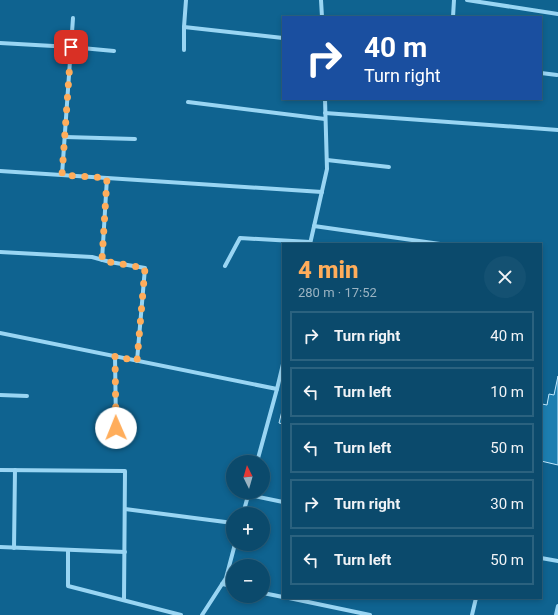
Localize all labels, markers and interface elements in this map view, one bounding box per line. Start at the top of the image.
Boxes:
pin [54,30,88,64]
text: 40 m [364,31,427,64]
icon: right [298,32,350,84]
icon: arrive [60,36,82,58]
text: Turn right [364,65,441,86]
text: 4 min [298,256,359,284]
button: close [484,256,526,298]
text: 280 m · 17:52 [298,285,377,300]
icon: right [300,325,322,347]
text: Turn right [334,327,400,345]
text: 40 m [490,327,524,345]
icon: left [300,381,322,403]
text: Turn left [334,383,391,401]
text: 10 m [490,383,524,401]
position arrow [95,407,137,449]
icon: left [300,437,322,459]
text: Turn left [334,439,391,457]
text: 50 m [490,439,524,457]
north arrow [226,455,270,499]
map controls [226,455,270,603]
icon: right [300,493,322,515]
text: Turn right [334,495,400,513]
text: 30 m [490,495,524,513]
button: + [226,507,270,551]
icon: left [300,549,322,571]
text: Turn left [334,551,391,569]
text: 50 m [490,551,524,569]
button: − [226,559,270,603]

